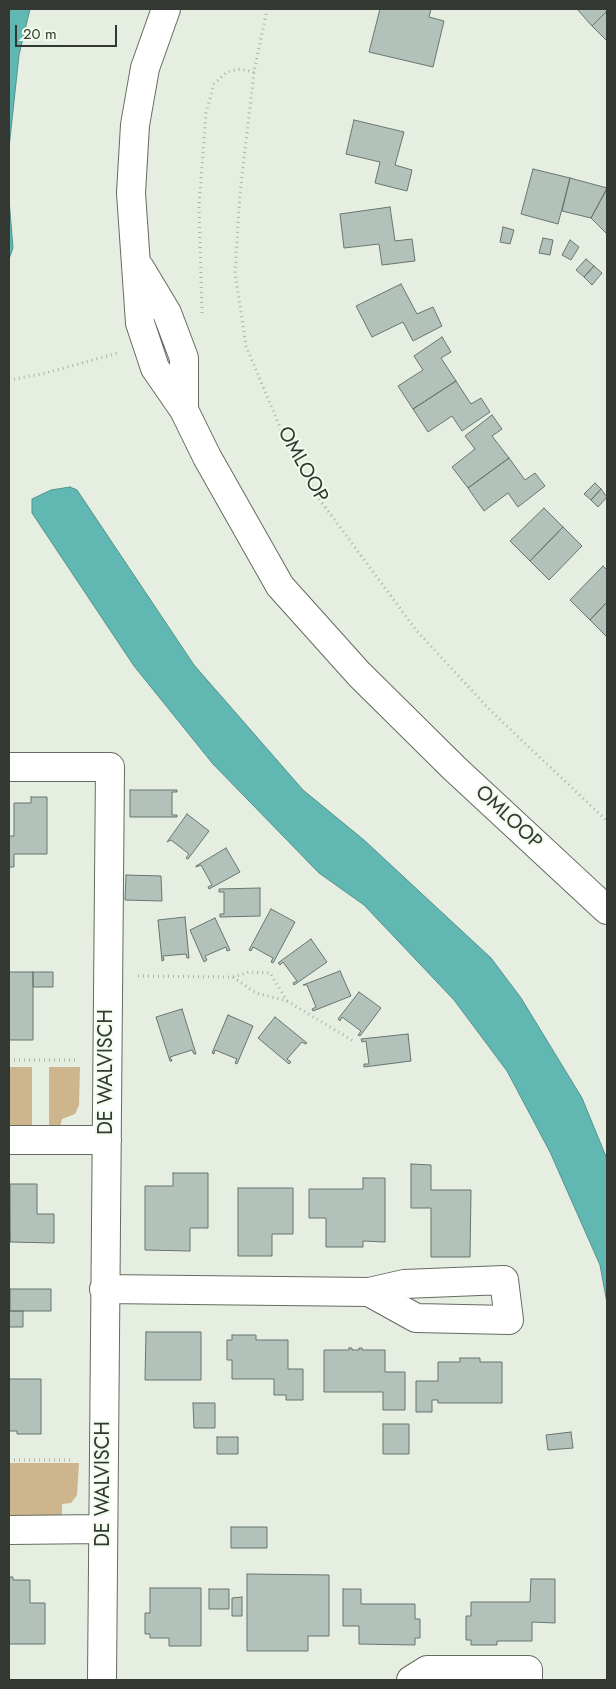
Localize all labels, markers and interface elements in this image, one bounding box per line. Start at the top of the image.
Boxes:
scale bar [18,15,120,47]
text: 20 m [23,23,57,45]
street label: OMLOOP [271,423,333,507]
street label: OMLOOP [469,781,547,855]
street label: DE WALVISCH [95,1009,119,1135]
street label: DE WALVISCH [92,1421,116,1547]

